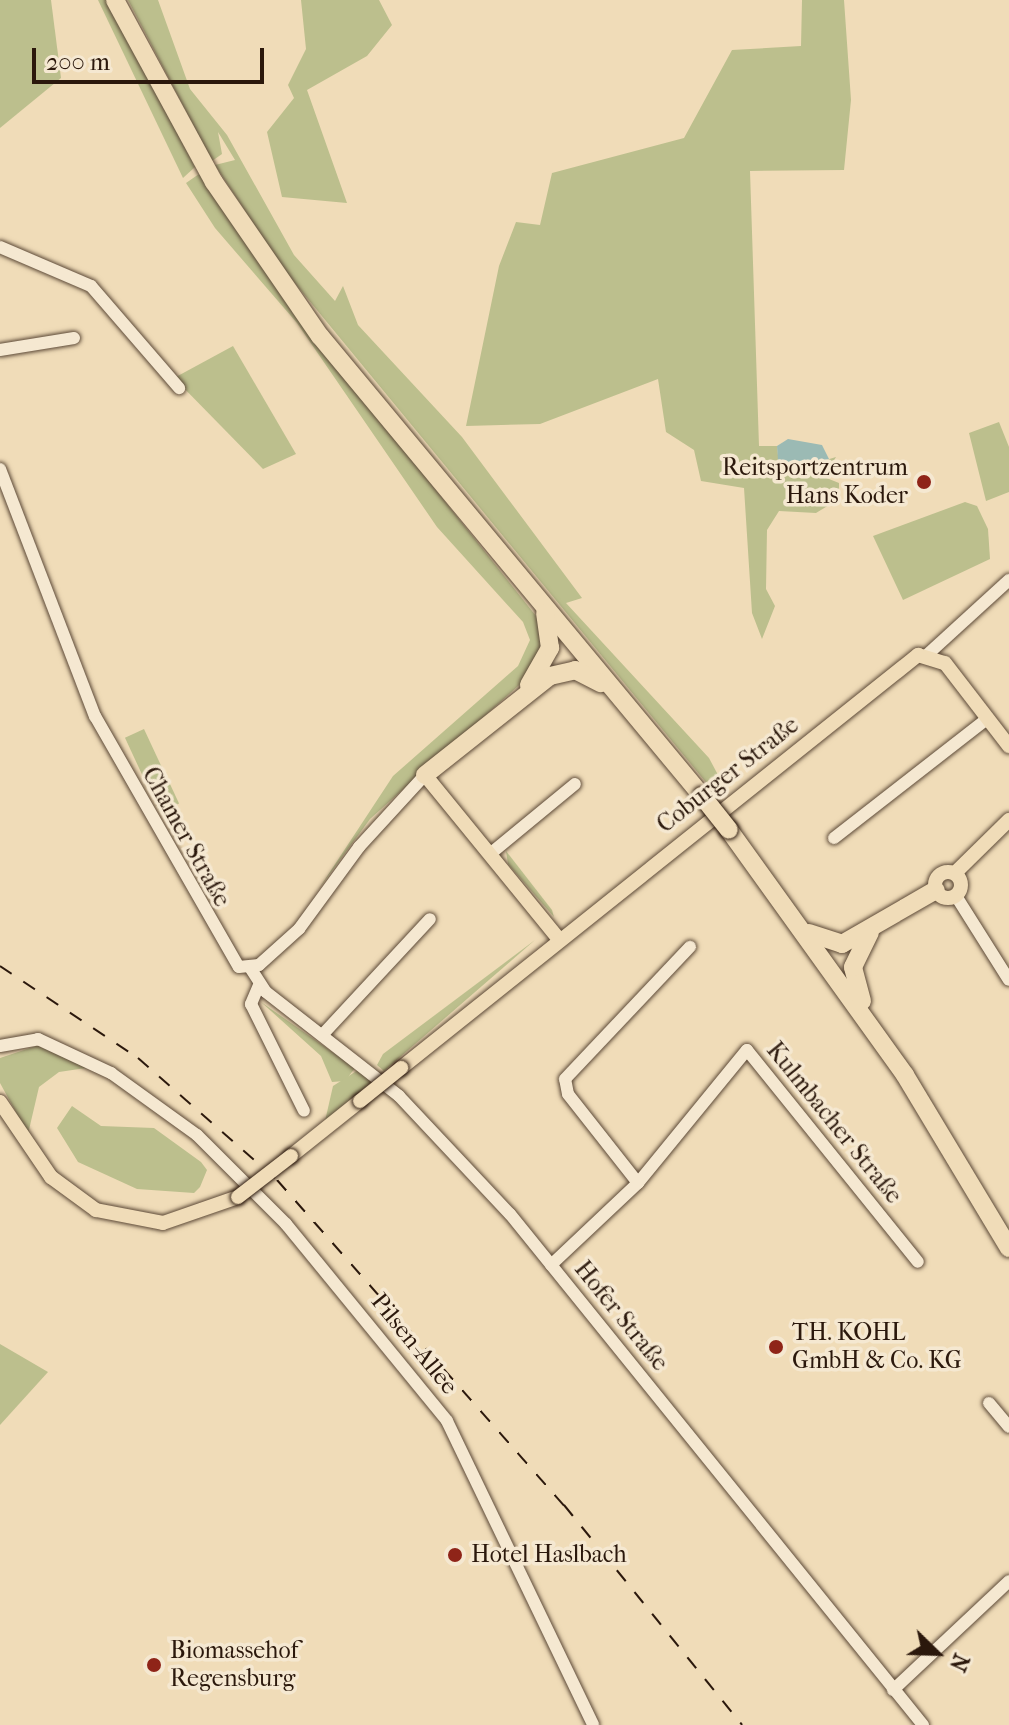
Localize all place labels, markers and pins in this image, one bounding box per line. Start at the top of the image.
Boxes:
place label: Reitsportzentrum Hans Koder [722,454,908,510]
marker: Reitsportzentrum Hans Koder [915,473,933,491]
place label: TH. KOHL GmbH & Co. KG [792,1319,962,1375]
marker: TH. KOHL GmbH & Co. KG [767,1338,785,1356]
place label: Hotel Haslbach [471,1541,627,1569]
marker: Hotel Haslbach [446,1546,464,1564]
place label: Biomassehof Regensburg [170,1637,298,1693]
marker: Biomassehof Regensburg [145,1656,163,1674]

